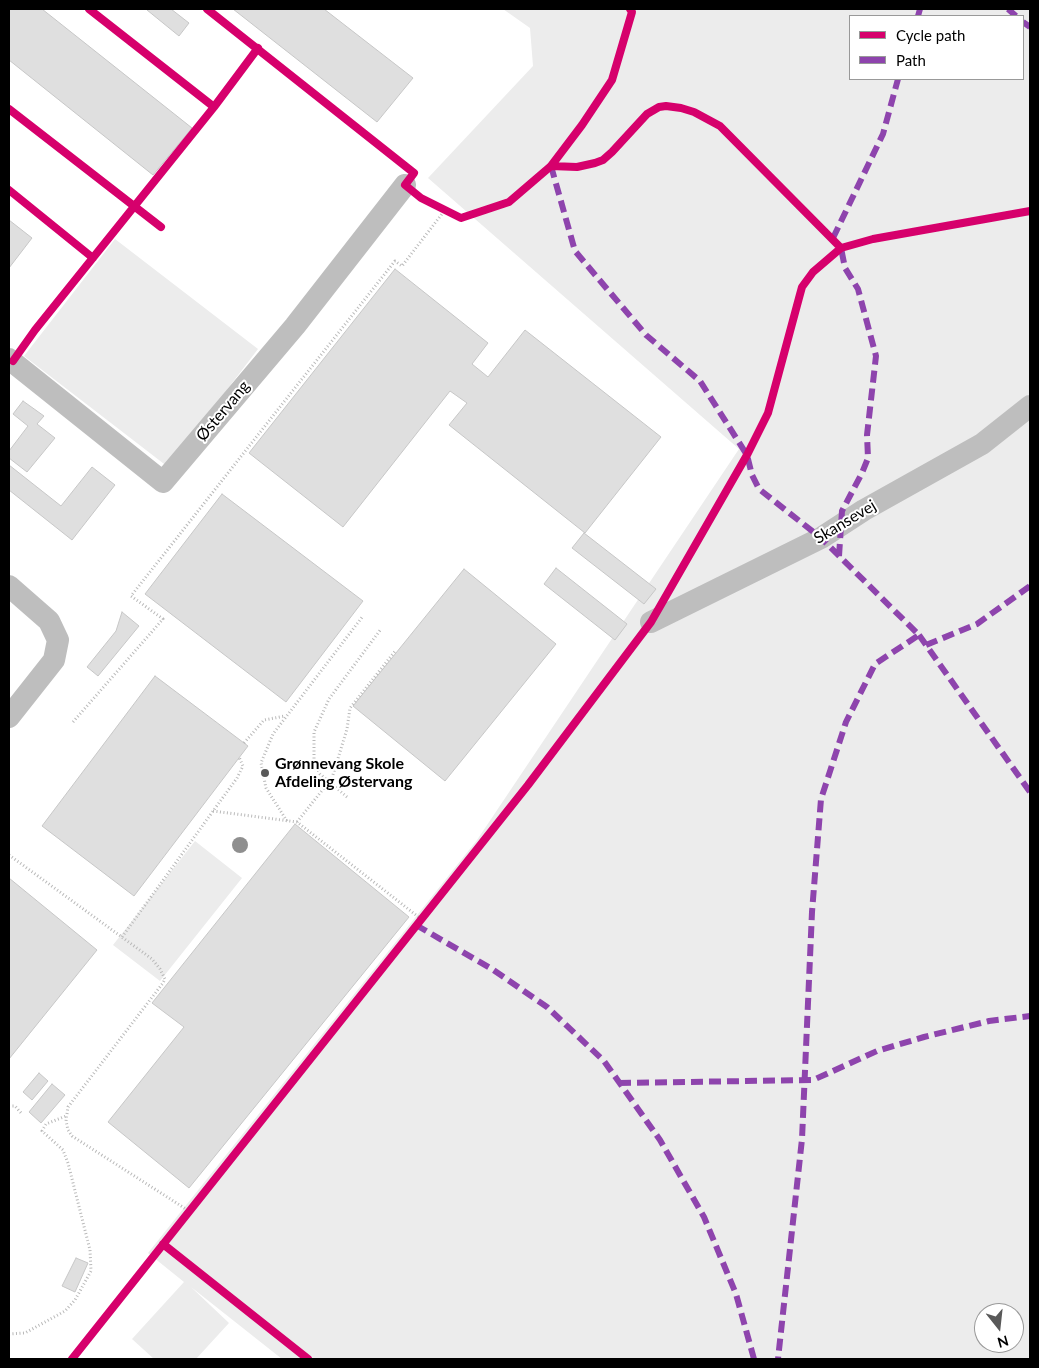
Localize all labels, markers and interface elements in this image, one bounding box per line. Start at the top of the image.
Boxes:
legend [849,15,1024,80]
text: Cycle path [896,26,965,44]
text: Path [896,51,926,69]
street label: Østervang [192,377,254,445]
street label: Skansevej [810,496,880,548]
place label: Grønnevang Skole Afdeling Østervang [275,754,412,792]
marker: Grønnevang Skole Afdeling Østervang [259,767,271,779]
north arrow [974,1303,1024,1353]
text: N [995,1332,1011,1352]

